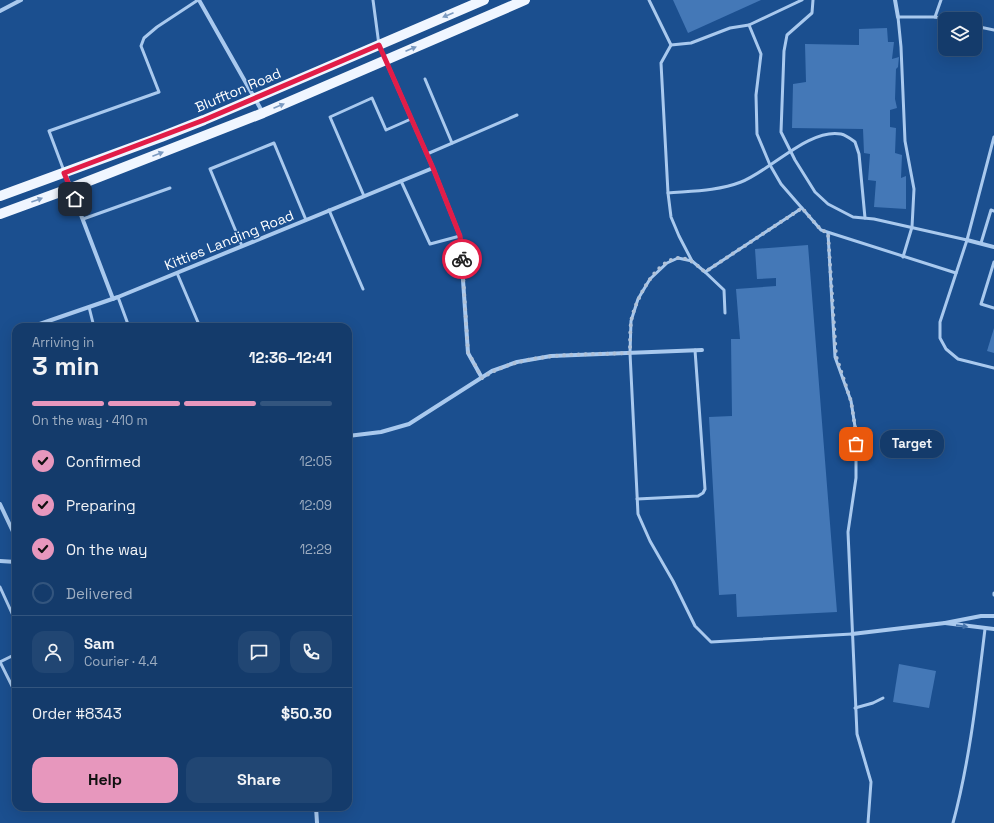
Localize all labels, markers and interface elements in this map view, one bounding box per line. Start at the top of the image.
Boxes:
map controls [938,12,982,56]
button: layers [938,12,982,56]
one-way arrow [441,13,453,19]
one-way arrow [406,46,417,52]
street label: Bluffton Road [192,64,284,116]
one-way arrow [273,103,284,109]
one-way arrow [153,151,164,157]
pin [58,182,92,216]
icon: home [64,188,86,210]
one-way arrow [31,197,43,203]
street label: Kitties Landing Road [162,206,296,274]
courier [442,239,482,279]
icon: bike [451,248,473,270]
text: Arriving in [32,334,94,351]
text: 12:36–12:41 [249,348,332,367]
text: 3 min [32,349,100,383]
text: On the way · 410 m [32,412,148,429]
pin [839,427,873,461]
callout: Target [880,430,944,458]
icon: bag [845,433,867,455]
text: Target [892,435,932,452]
icon: check [32,450,54,472]
text: Confirmed [66,452,141,471]
text: 12:05 [299,453,332,470]
icon: check [32,494,54,516]
text: Preparing [66,496,136,515]
text: 12:09 [299,497,332,514]
icon: check [32,538,54,560]
text: On the way [66,540,147,559]
text: 12:29 [300,541,332,558]
text: Delivered [66,584,133,603]
one-way arrow [956,623,968,629]
button: person [32,631,74,673]
button: chat [238,631,280,673]
button: phone [290,631,332,673]
text: Sam [84,634,115,653]
text: Courier · 4.4 [84,653,158,670]
text: Order #8343 [32,704,122,723]
text: $50.30 [281,704,332,723]
button: Help [32,757,178,803]
button: Share [186,757,332,803]

